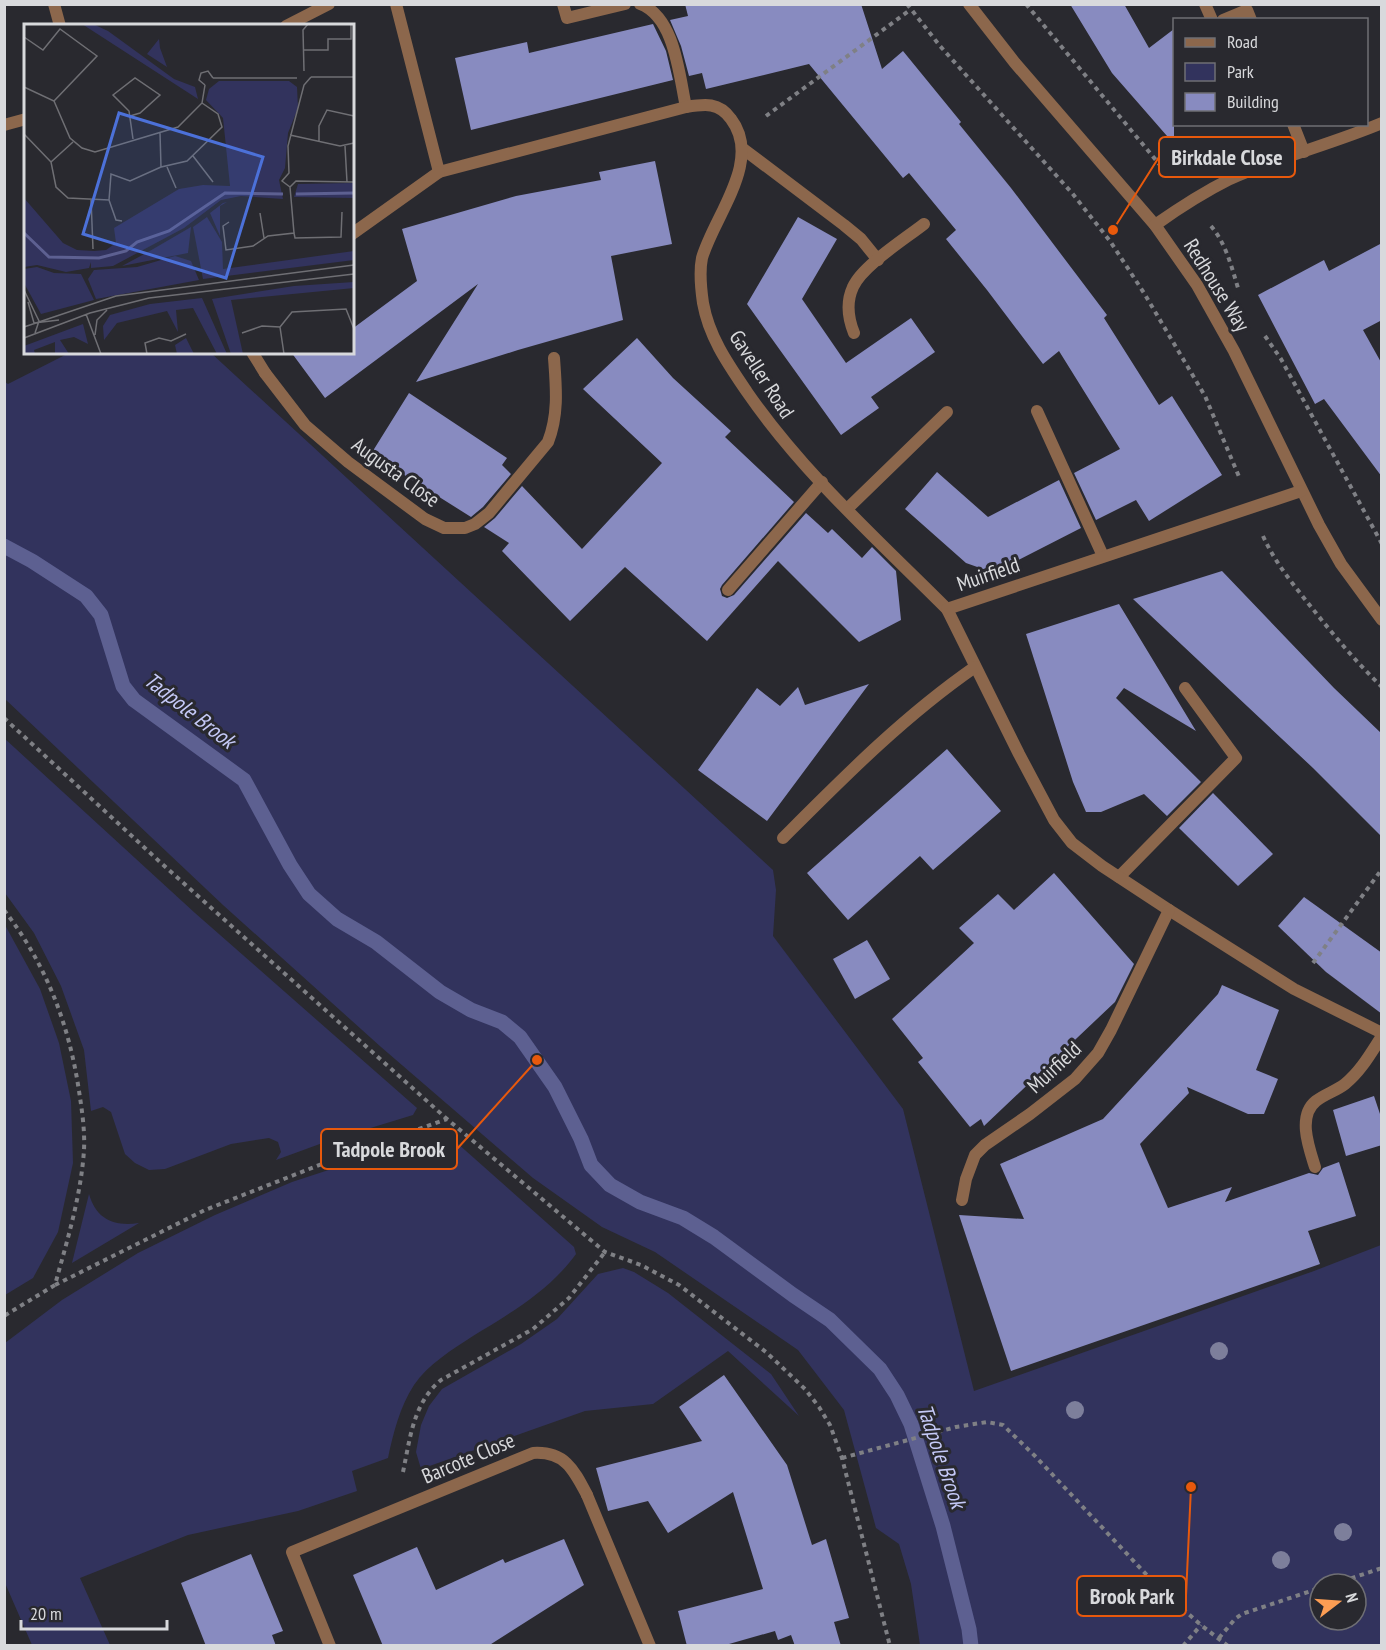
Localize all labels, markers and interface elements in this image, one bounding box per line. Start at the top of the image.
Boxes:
legend [1173,18,1368,126]
inset map [24,24,354,354]
text: Road [1227,30,1258,53]
text: Park [1227,60,1254,83]
text: Building [1227,90,1279,113]
callout: Birkdale Close [1159,137,1295,177]
text: Birkdale Close [1171,143,1283,171]
street label: Redhouse Way [1178,234,1256,336]
street label: Gaveller Road [723,325,801,423]
street label: Augusta Close [347,431,445,513]
street label: Muirfield [953,551,1023,597]
water label: Tadpole Brook [139,666,243,756]
street label: Muirfield [1021,1035,1087,1099]
callout: Tadpole Brook [321,1129,457,1169]
text: Tadpole Brook [333,1135,446,1163]
water label: Tadpole Brook [911,1400,974,1514]
street label: Barcote Close [417,1426,519,1490]
north arrow [1308,1572,1368,1632]
callout: Brook Park [1077,1576,1186,1616]
text: Brook Park [1090,1582,1175,1610]
text: N [1342,1591,1363,1605]
scale bar [21,1593,166,1631]
text: 20 m [30,1602,62,1625]

